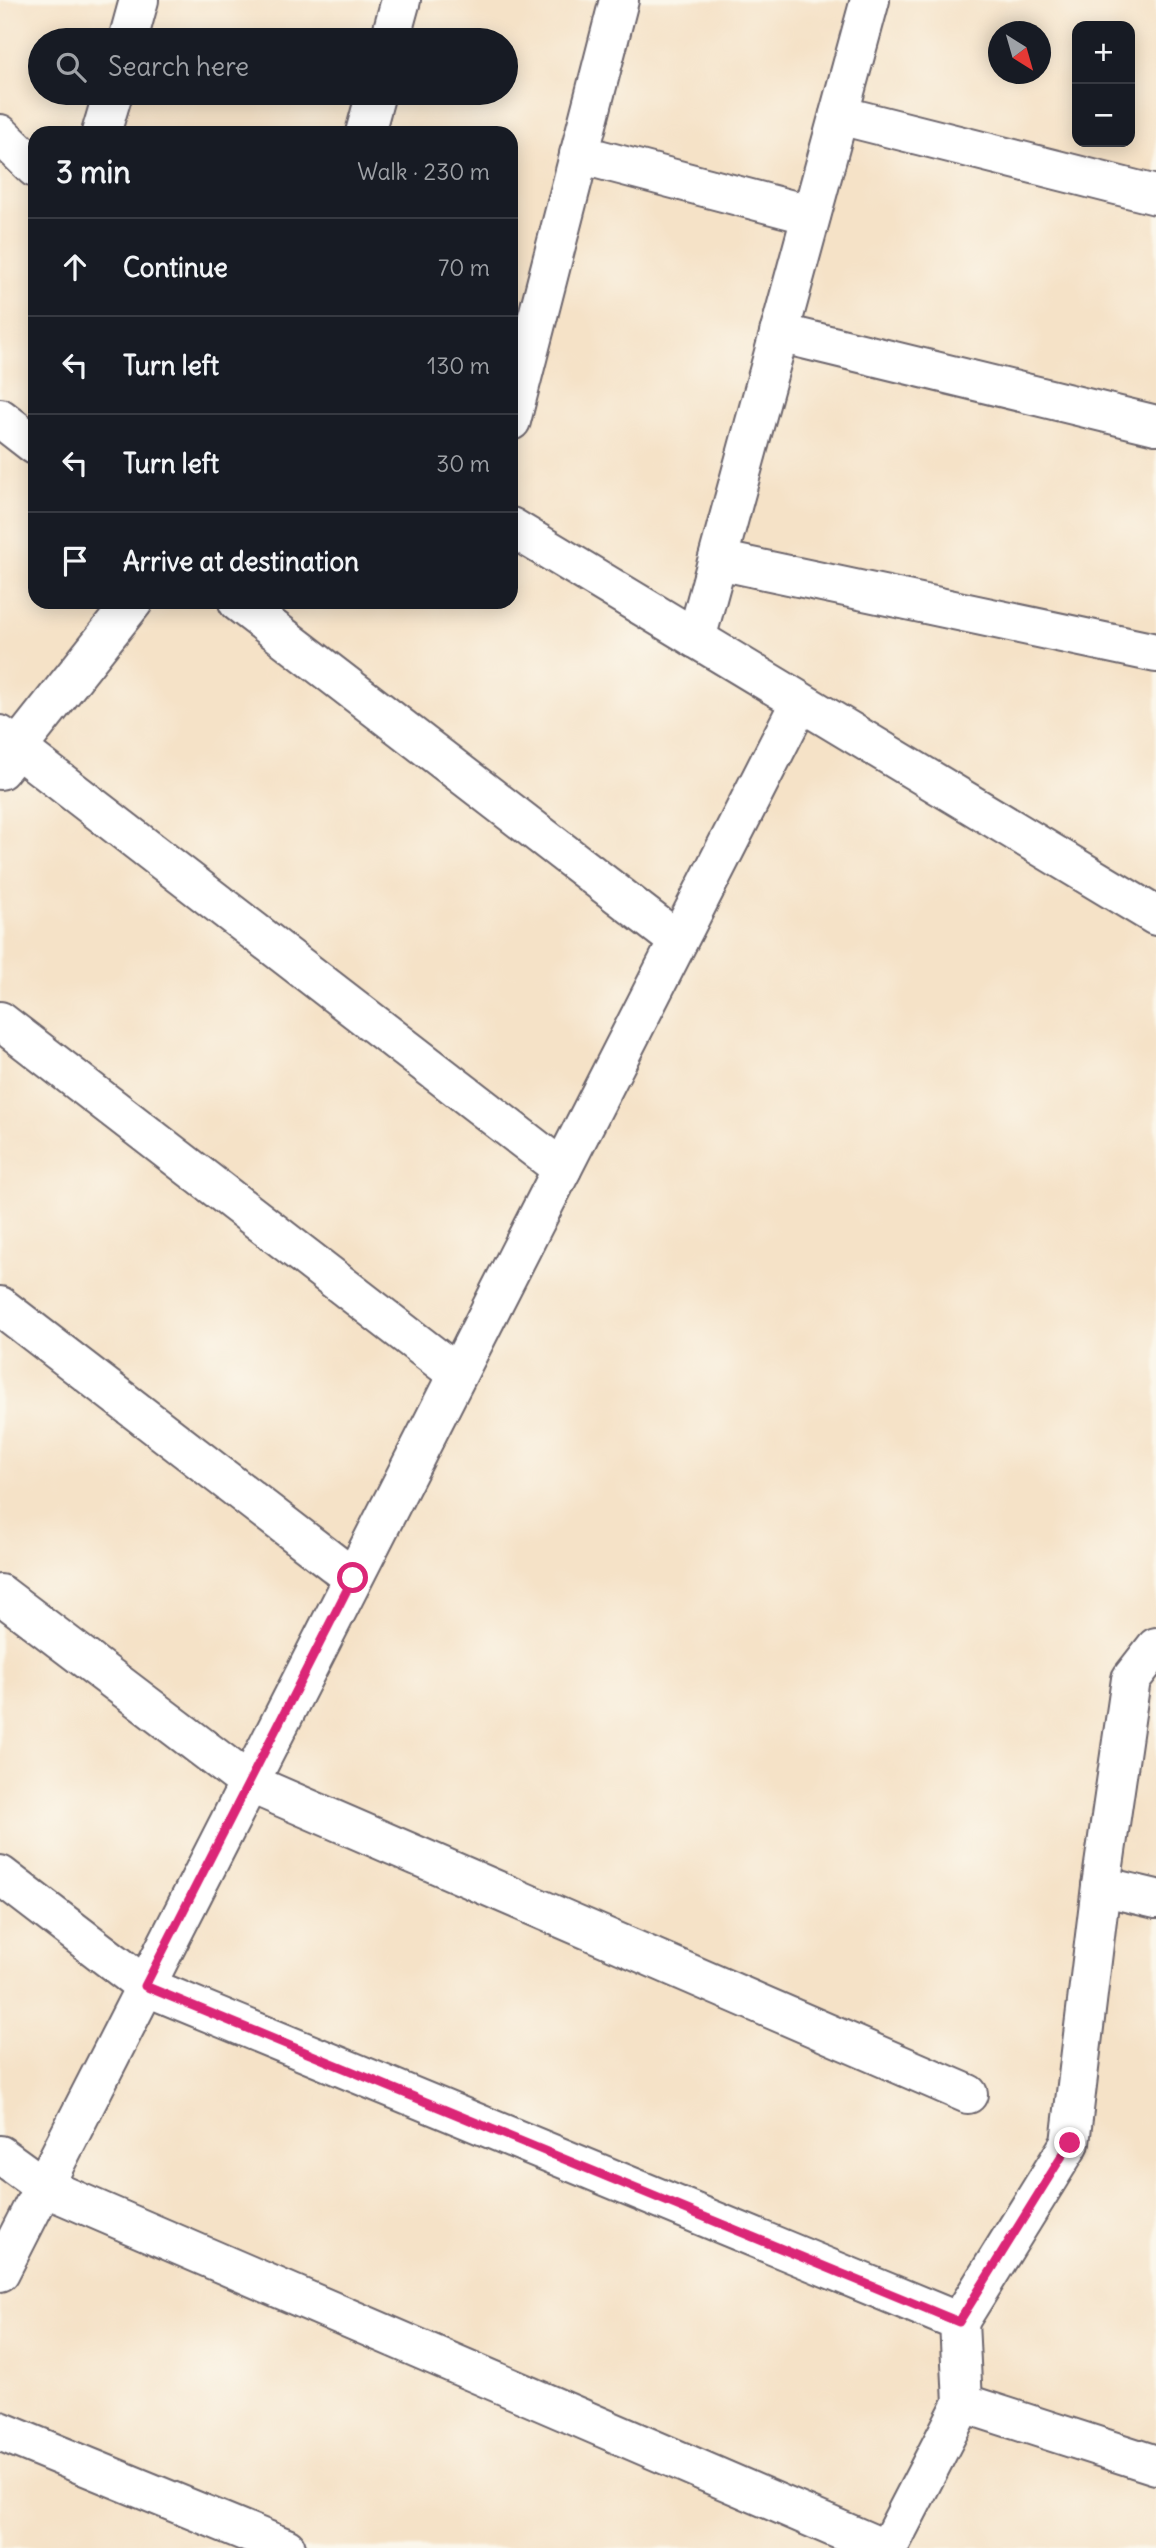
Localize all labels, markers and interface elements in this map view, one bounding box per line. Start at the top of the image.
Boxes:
north arrow [988,21,1051,84]
map controls [1072,21,1135,147]
button: + [1072,21,1135,84]
search box [28,28,518,105]
icon: search [52,48,90,86]
text: Search here [108,50,249,83]
button: − [1072,84,1135,147]
text: 3 min [56,153,131,191]
text: Walk · 230 m [357,157,490,186]
icon: ahead [56,248,94,286]
text: Continue [123,251,228,284]
text: 70 m [438,253,490,282]
icon: left [56,346,94,384]
text: Turn left [123,349,219,382]
text: 130 m [427,351,490,380]
icon: left [56,444,94,482]
text: Turn left [123,447,219,480]
text: 30 m [436,449,490,478]
icon: arrive [56,542,94,580]
text: Arrive at destination [123,545,359,578]
route start [337,1562,368,1593]
route end [1054,2127,1085,2158]

